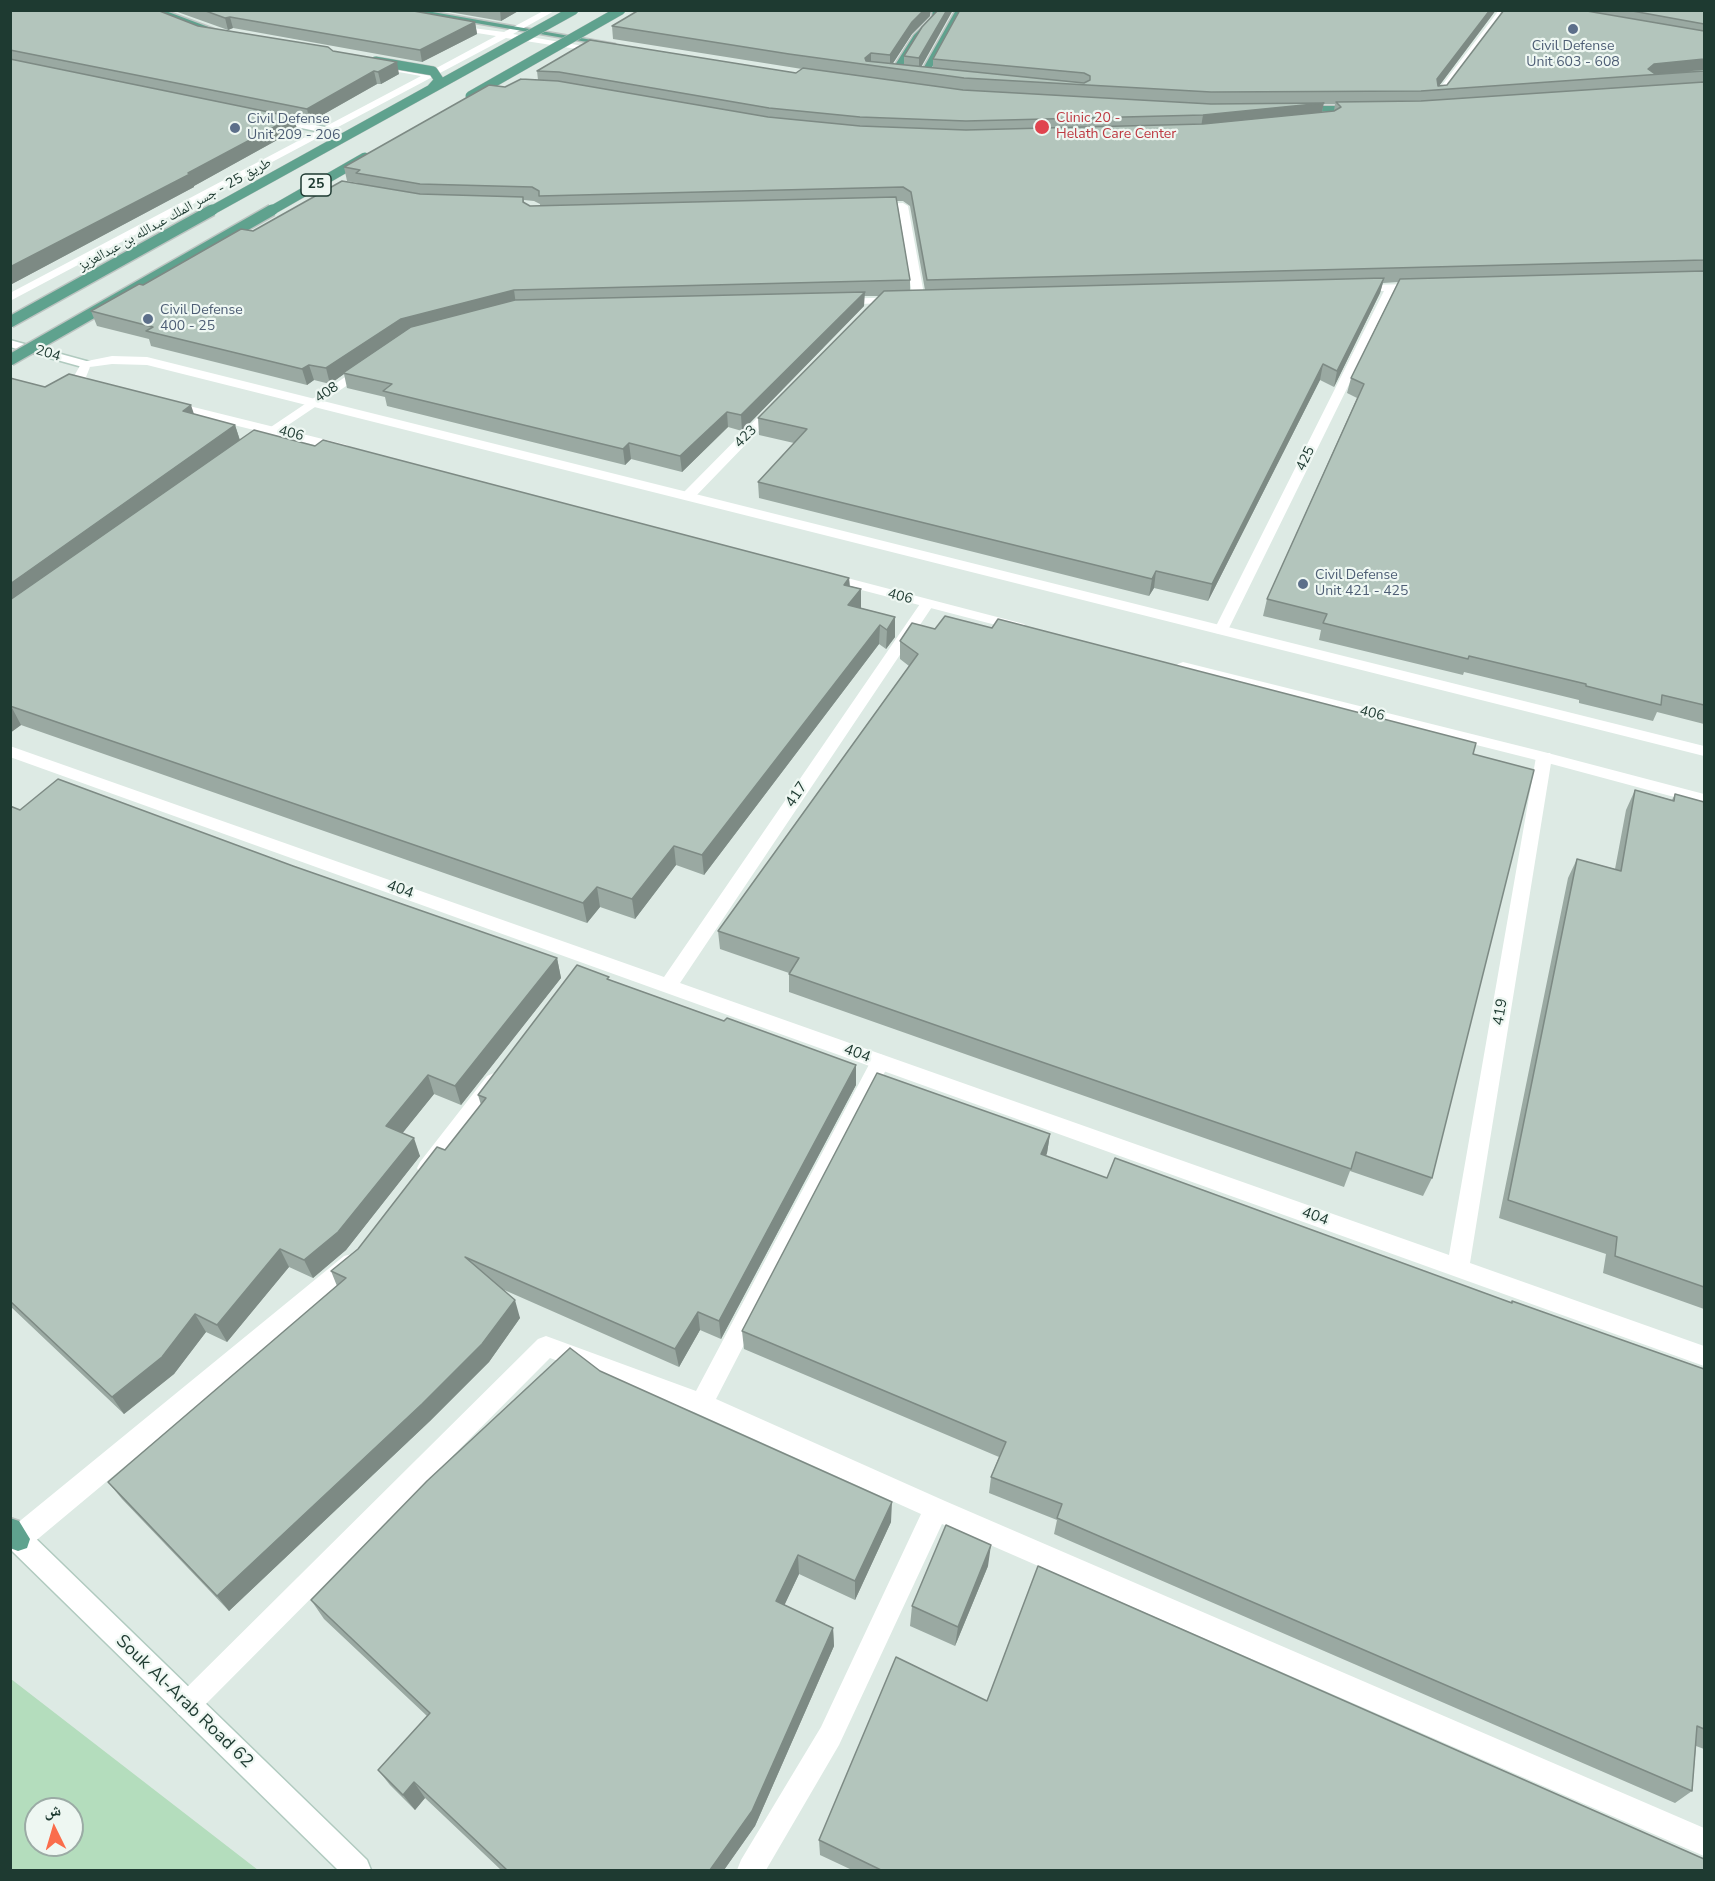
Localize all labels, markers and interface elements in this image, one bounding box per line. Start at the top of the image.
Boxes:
marker: Civil Defense Unit 603 - 608 [1566,22,1580,36]
place label: Civil Defense Unit 603 - 608 [1526,39,1620,72]
place label: Clinic 20 - Helath Care Center [1056,111,1176,144]
place label: Civil Defense Unit 209 - 206 [247,112,340,144]
marker: Clinic 20 - Helath Care Center [1033,118,1051,136]
marker: Civil Defense Unit 209 - 206 [228,121,242,135]
street label: طريق 25 - جسر الملك عبدالله بن عبدالعزيز [76,155,274,275]
road number: 25 [301,174,331,196]
place label: Civil Defense 400 - 25 [160,303,243,336]
marker: Civil Defense 400 - 25 [141,312,155,326]
street label: 204 [34,342,62,366]
street label: 408 [312,379,342,407]
street label: 423 [731,422,761,452]
street label: 406 [277,423,305,445]
street label: 425 [1293,444,1319,474]
place label: Civil Defense Unit 421 - 425 [1315,568,1408,600]
marker: Civil Defense Unit 421 - 425 [1296,577,1310,591]
street label: 406 [886,586,914,608]
street label: 406 [1358,703,1386,725]
street label: 417 [782,779,812,811]
street label: 404 [384,877,416,903]
street label: 419 [1490,997,1512,1027]
street label: 404 [841,1041,873,1067]
street label: 404 [1299,1204,1331,1230]
street label: Souk Al-Arab Road 62 [111,1631,257,1773]
north arrow [24,1797,84,1857]
text: ش [43,1799,62,1823]

